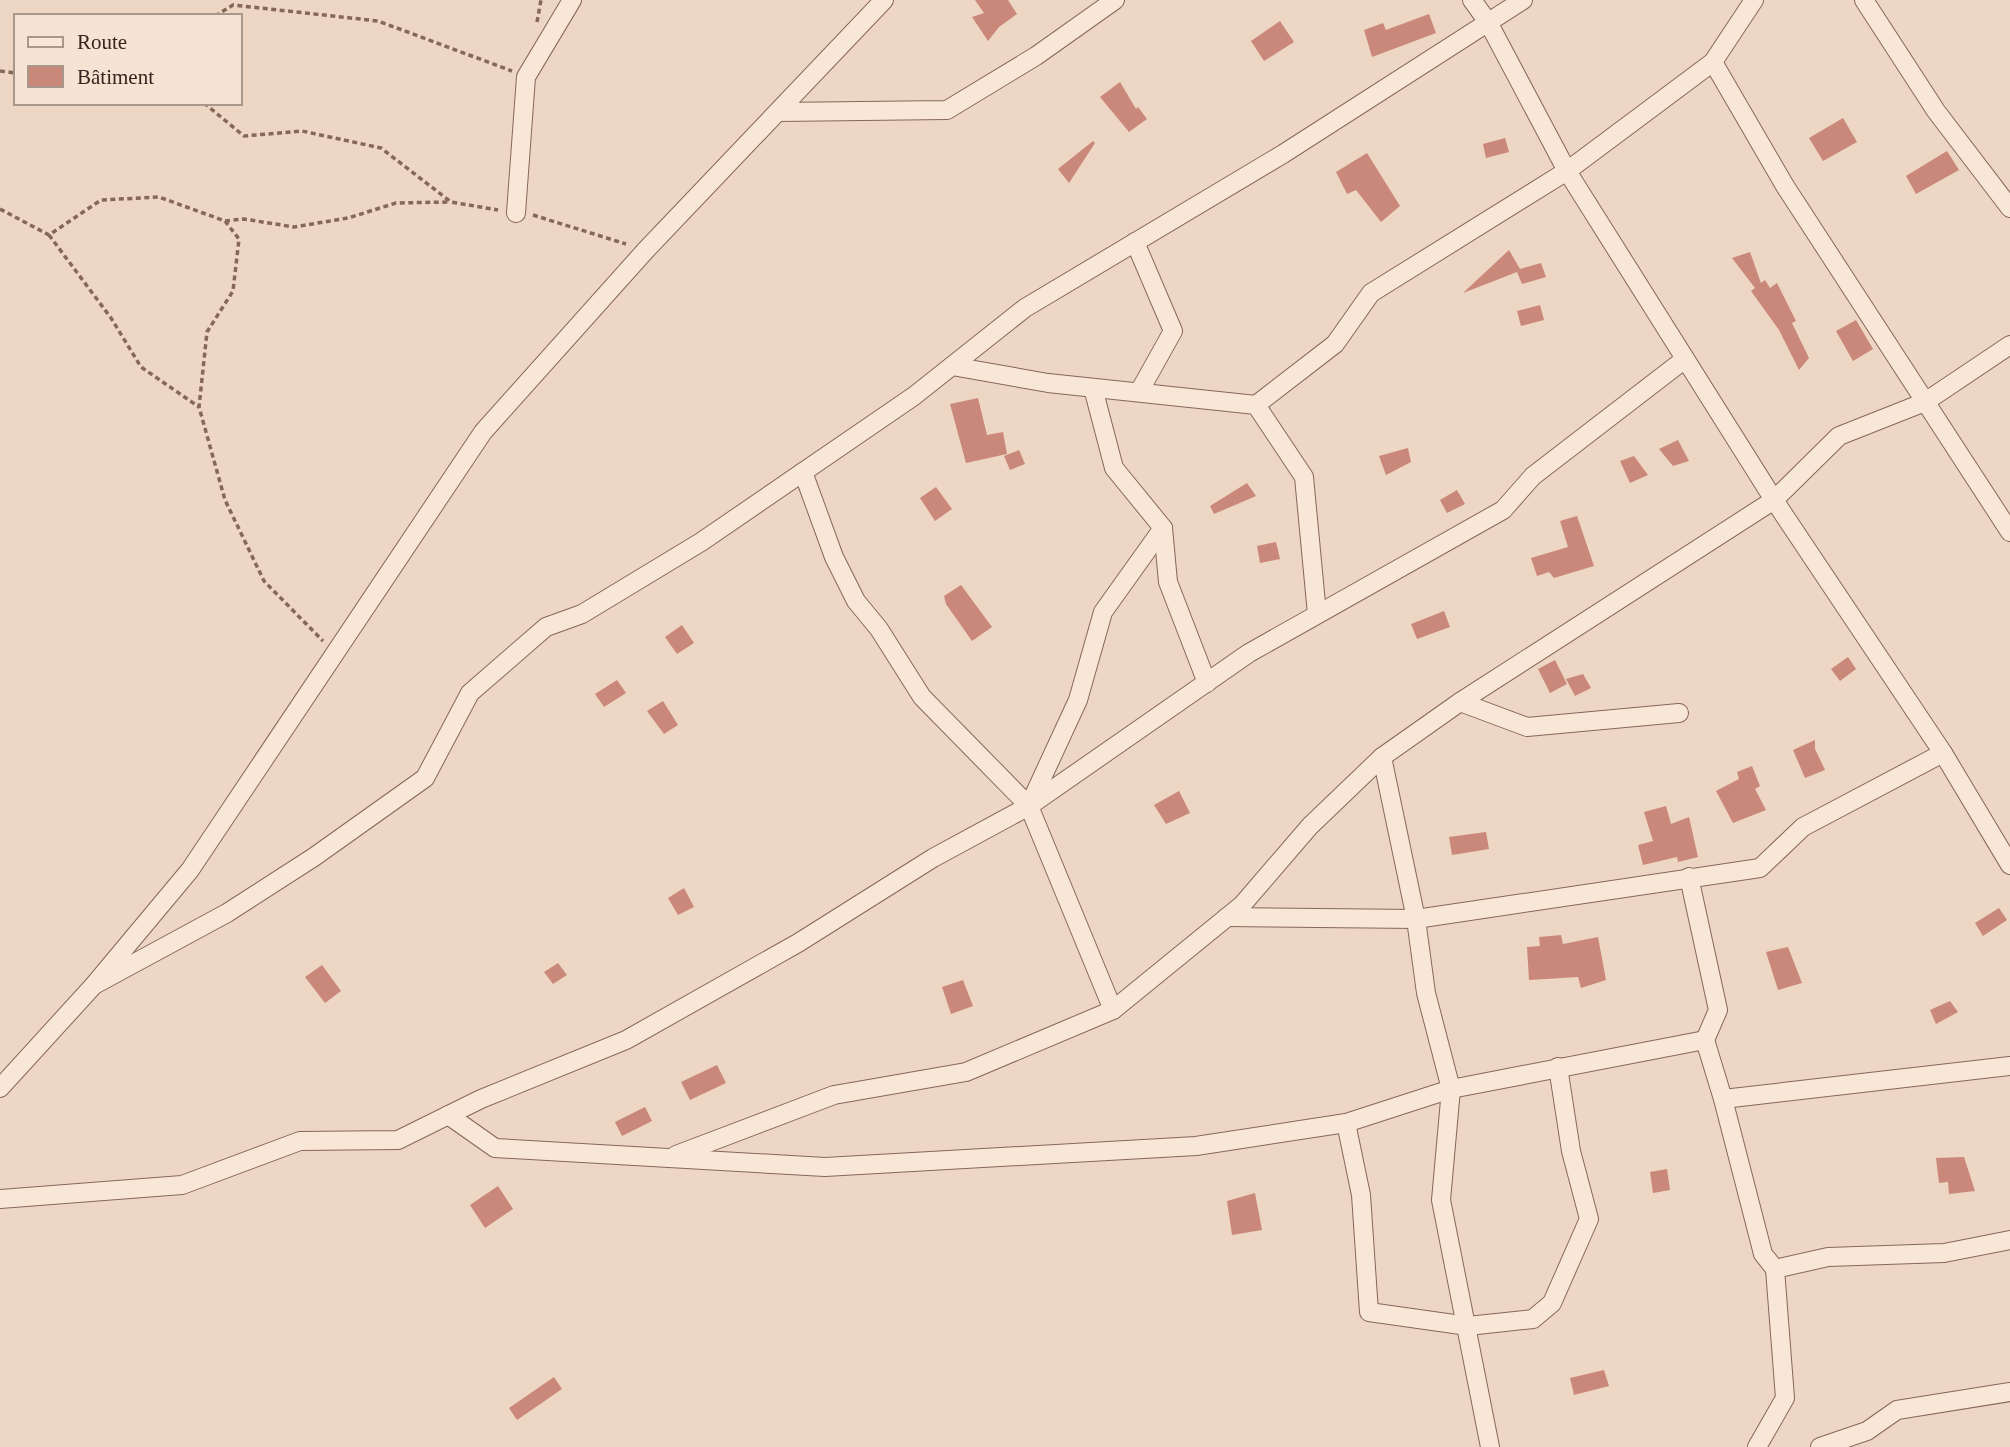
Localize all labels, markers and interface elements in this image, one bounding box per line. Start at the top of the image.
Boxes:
legend [14,14,242,105]
text: Route [77,30,127,54]
text: Bâtiment [77,65,154,89]

